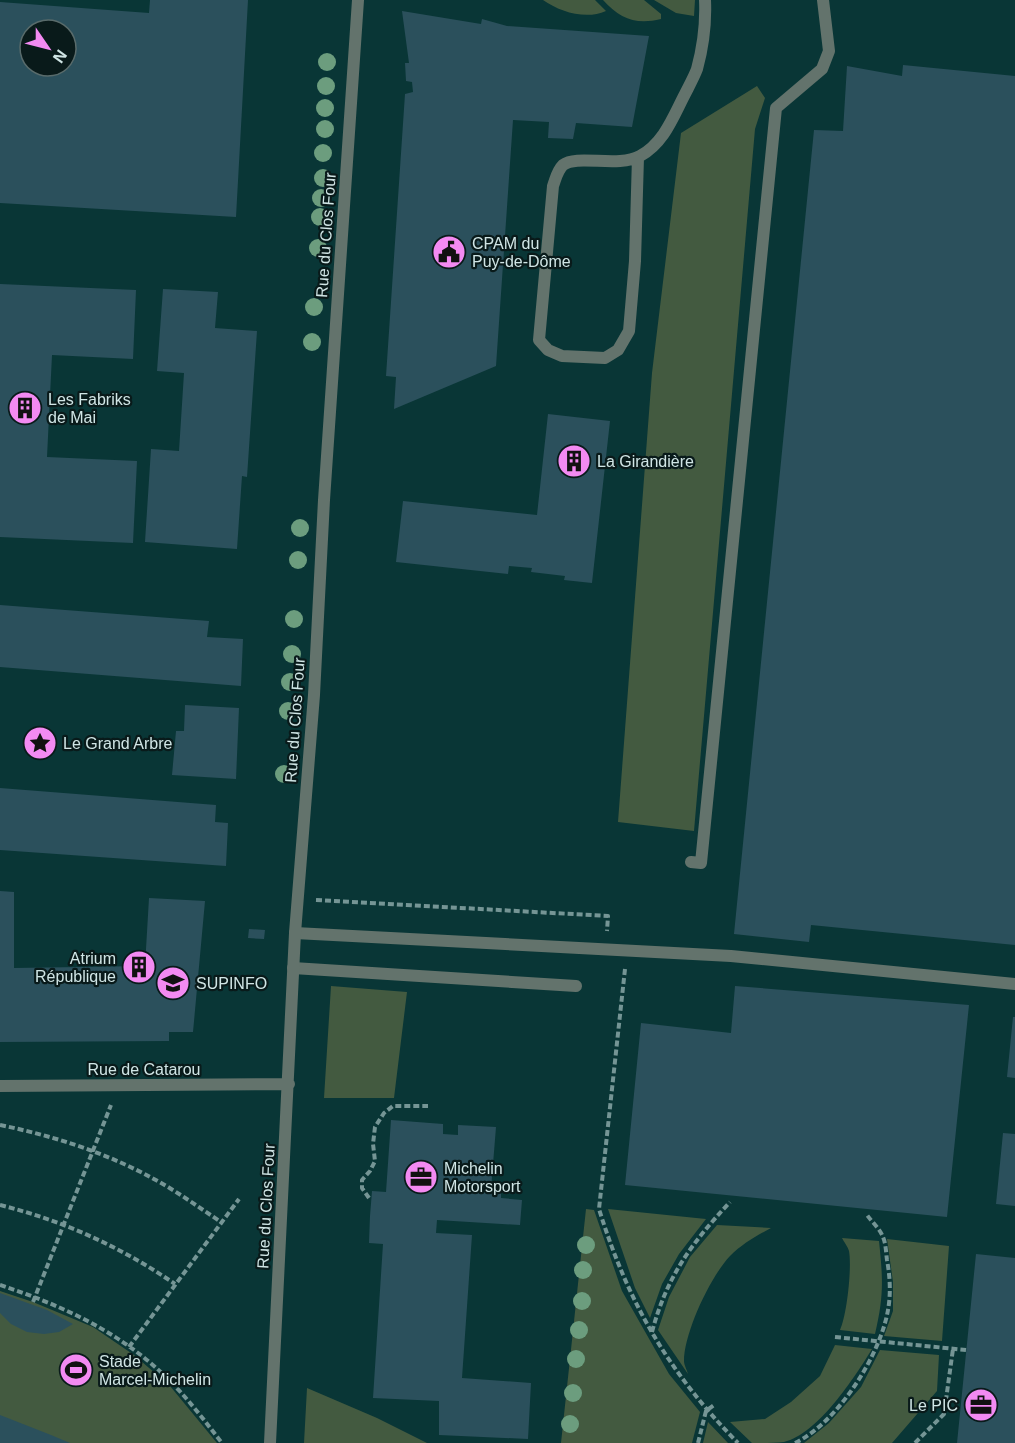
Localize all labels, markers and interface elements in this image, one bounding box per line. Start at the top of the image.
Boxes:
north arrow [18,18,78,78]
text: N [50,47,70,66]
street label: Rue du Clos Four [313,171,339,298]
public building icon: CPAM du Puy-de-Dôme [431,234,467,270]
place label: CPAM du Puy-de-Dôme [472,235,571,270]
building icon: Les Fabriks de Mai [7,390,43,426]
place label: Les Fabriks de Mai [48,391,131,426]
building icon: La Girandière [556,443,592,479]
place label: La Girandière [597,453,694,470]
street label: Rue du Clos Four [282,656,308,783]
place icon: Le Grand Arbre [22,725,58,761]
place label: Le Grand Arbre [63,735,173,752]
building icon: Atrium République [121,949,157,985]
place label: Atrium République [35,950,116,985]
school or university icon: SUPINFO [155,965,191,1001]
place label: SUPINFO [196,975,267,992]
street label: Rue de Catarou [88,1061,200,1078]
street label: Rue du Clos Four [254,1142,278,1269]
office icon: Michelin Motorsport [403,1159,439,1195]
place label: Michelin Motorsport [444,1160,521,1195]
sports icon: Stade Marcel-Michelin [58,1352,94,1388]
place label: Stade Marcel-Michelin [99,1353,211,1388]
office icon: Le PIC [963,1387,999,1423]
place label: Le PIC [909,1397,958,1414]

